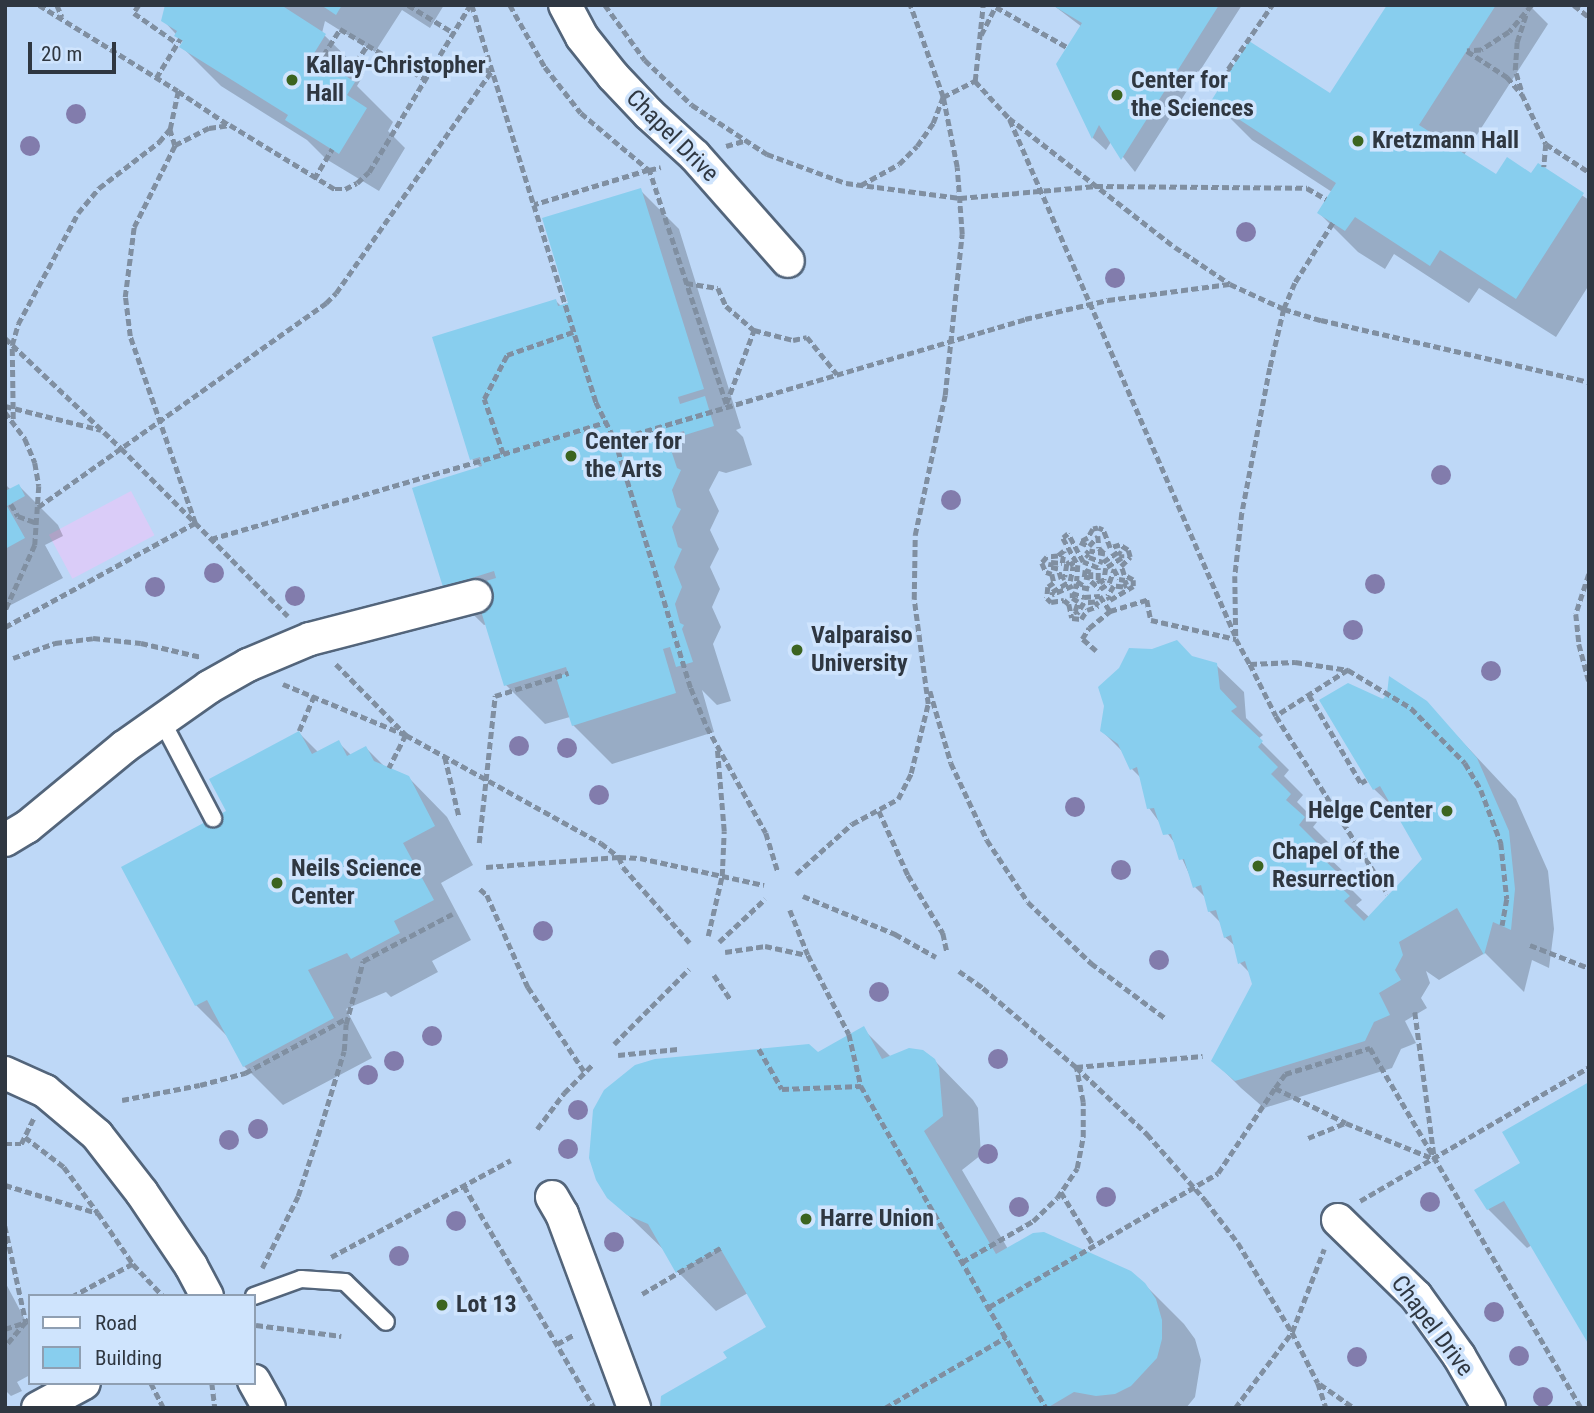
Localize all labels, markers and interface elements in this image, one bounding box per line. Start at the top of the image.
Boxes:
scale bar [32,28,119,72]
text: 20 m [41,42,82,66]
place label: Kallay-Christopher Hall [306,52,486,108]
place label: Center for the Sciences [1131,67,1254,123]
marker: Kallay-Christopher Hall [284,72,300,88]
street label: Chapel Drive [620,84,724,188]
marker: Center for the Sciences [1109,87,1125,103]
place label: Kretzmann Hall [1372,127,1519,155]
marker: Kretzmann Hall [1350,133,1366,149]
place label: Center for the Arts [585,428,682,484]
marker: Center for the Arts [563,448,579,464]
place label: Valparaiso University [811,622,913,678]
marker: Valparaiso University [789,642,805,658]
place label: Helge Center [1308,797,1433,825]
marker: Helge Center [1439,803,1455,819]
place label: Chapel of the Resurrection [1272,838,1400,894]
place label: Neils Science Center [291,855,422,911]
marker: Chapel of the Resurrection [1250,858,1266,874]
marker: Neils Science Center [269,875,285,891]
place label: Harre Union [820,1205,934,1233]
marker: Harre Union [798,1211,814,1227]
street label: Chapel Drive [1385,1270,1479,1382]
place label: Lot 13 [456,1291,517,1319]
legend [28,1294,256,1385]
marker: Lot 13 [434,1297,450,1313]
text: Road [95,1311,137,1335]
text: Building [95,1346,162,1370]

